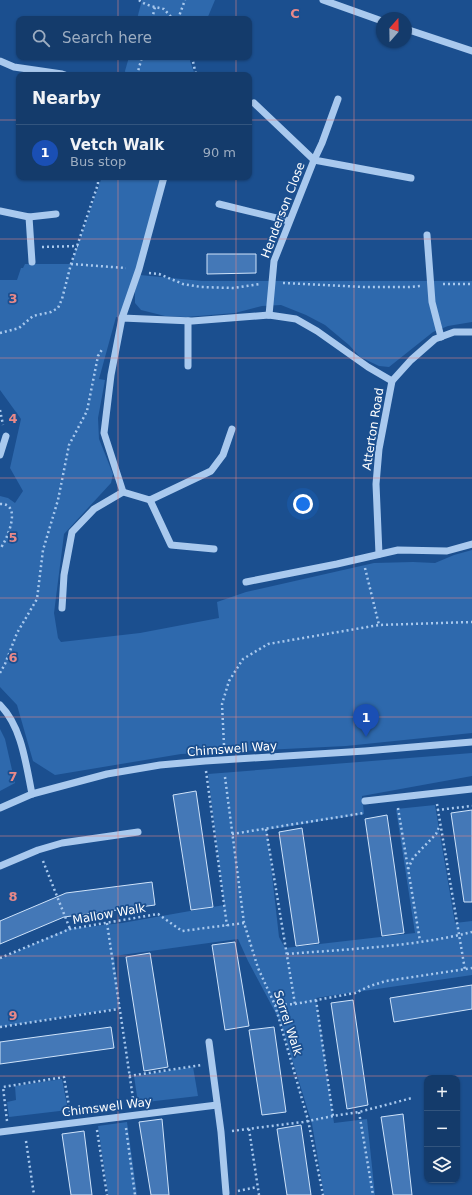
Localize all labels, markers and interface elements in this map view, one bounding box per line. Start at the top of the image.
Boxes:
text: C [290,6,300,21]
north arrow [376,12,412,48]
search box [16,16,252,60]
icon: search [30,27,52,49]
text: Search here [62,29,152,47]
text: Nearby [32,88,101,108]
text: Vetch Walk [70,136,164,154]
text: 1 [40,145,50,160]
text: 90 m [203,145,236,160]
text: Bus stop [70,154,126,169]
street label: Henderson Close [258,160,308,260]
text: 3 [8,291,18,306]
street label: Atterton Road [360,387,386,471]
text: 4 [8,411,18,426]
your location [293,494,313,514]
text: 5 [8,530,18,545]
text: 6 [8,650,18,665]
pin: 1 [353,704,379,737]
street label: Chimswell Way [186,739,278,759]
text: 7 [8,769,18,784]
text: 8 [8,889,18,904]
street label: Mallow Walk [71,901,147,927]
street label: Sorrel Walk [271,989,305,1057]
text: 9 [8,1008,18,1023]
map controls [424,1075,460,1183]
button: + [424,1075,460,1111]
street label: Chimswell Way [61,1095,153,1119]
button: − [424,1111,460,1147]
button: layers [424,1147,460,1183]

